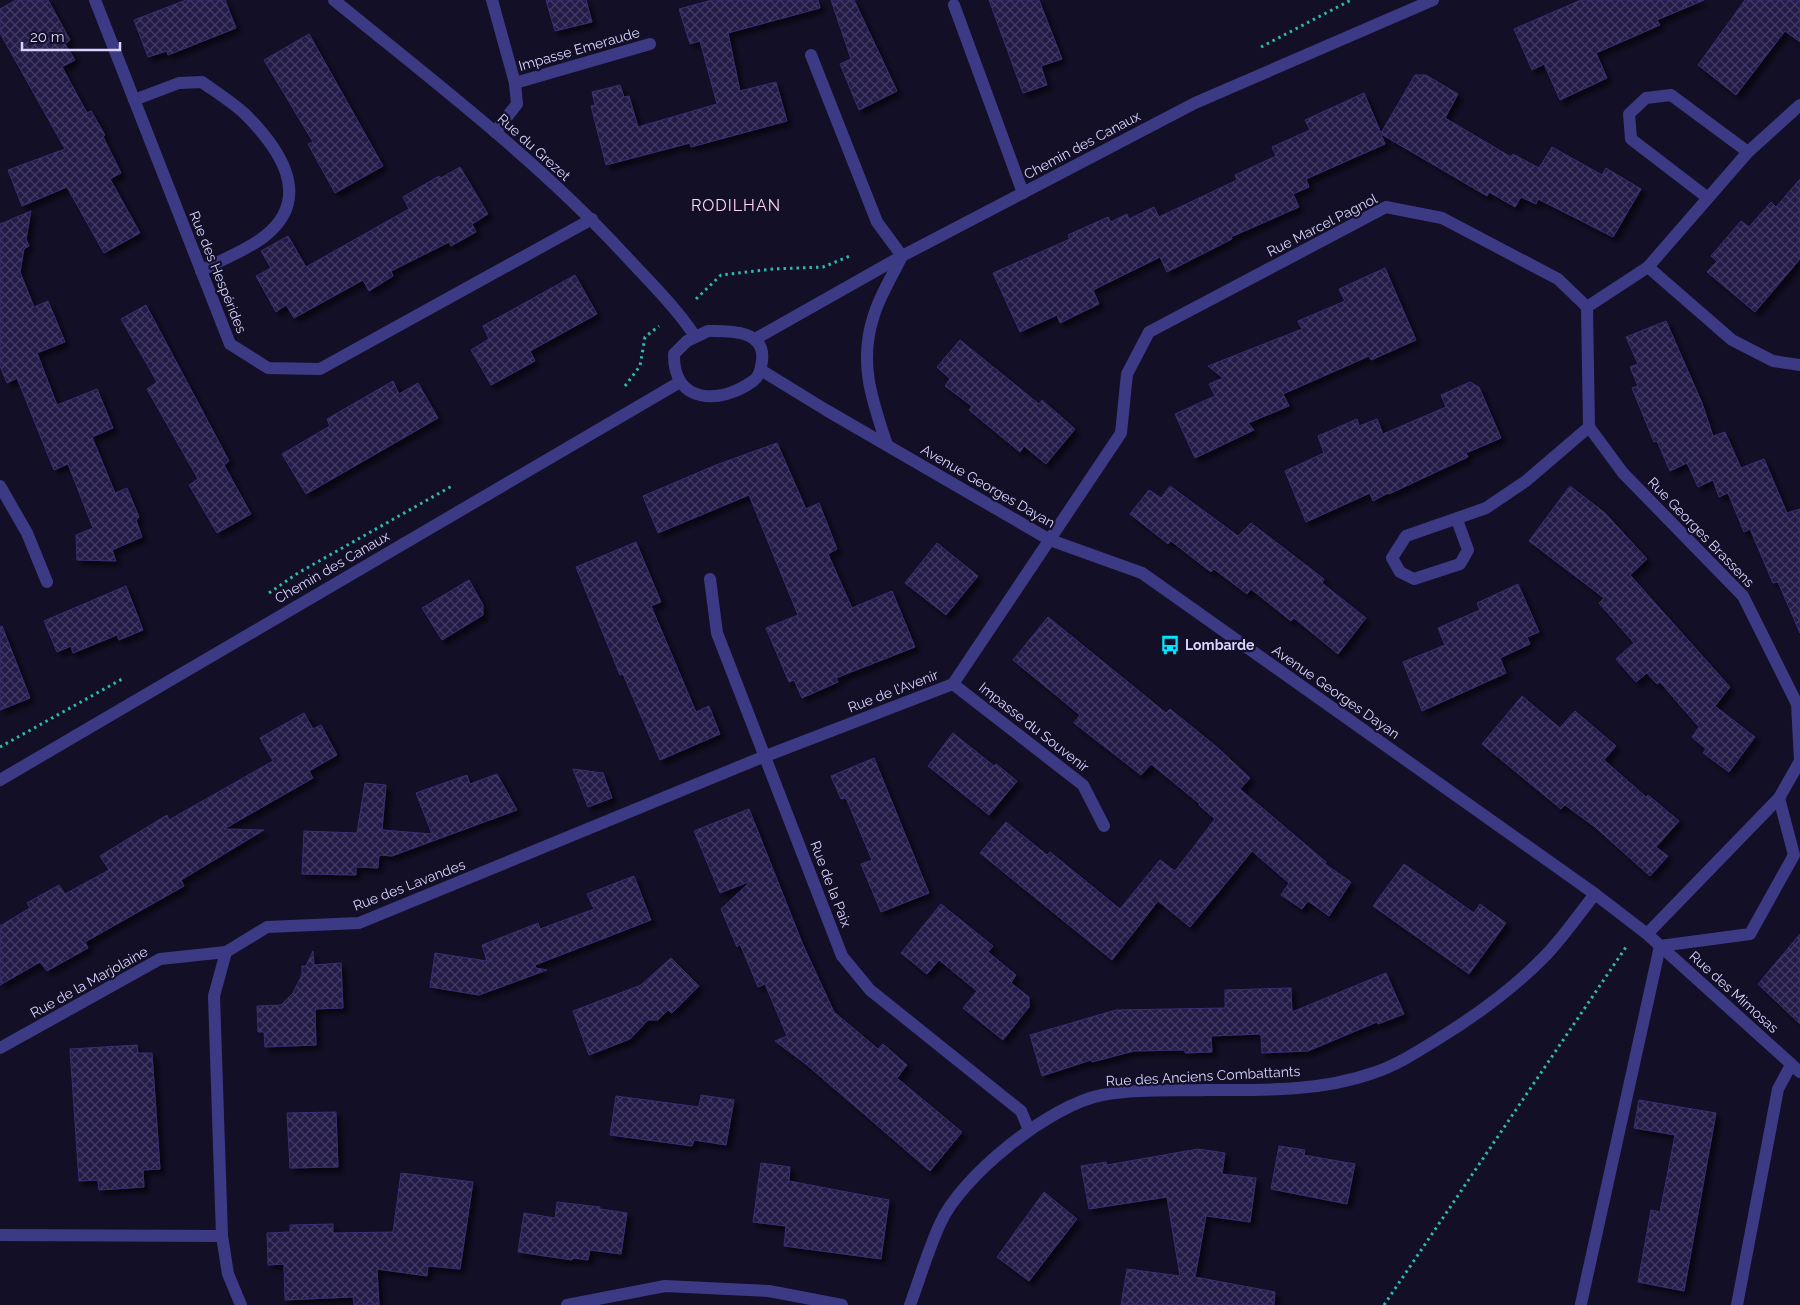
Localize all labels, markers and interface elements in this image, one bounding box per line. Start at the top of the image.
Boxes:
scale bar [22,20,120,52]
street label: Impasse Emeraude [517,24,641,74]
text: 20 m [30,28,65,46]
street label: Chemin des Canaux [1021,108,1143,182]
street label: Rue du Grezet [494,110,574,184]
street label: Rue Marcel Pagnol [1264,190,1380,260]
district label: RODILHAN [691,196,781,215]
street label: Rue des Hespérides [186,209,250,336]
street label: Avenue Georges Dayan [918,441,1058,531]
street label: Rue Georges Brassens [1644,474,1758,590]
street label: Chemin des Canaux [272,528,392,606]
bus stop icon: Lombarde [1159,634,1181,656]
place label: Lombarde [1185,637,1255,653]
street label: Avenue Georges Dayan [1269,642,1403,742]
street label: Rue de l'Avenir [845,666,941,716]
street label: Impasse du Souvenir [976,679,1092,775]
street label: Rue de la Paix [807,839,855,929]
street label: Rue des Lavandes [351,856,468,914]
street label: Rue de la Marjolaine [28,943,150,1021]
street label: Rue des Mimosas [1686,948,1782,1036]
street label: Rue des Anciens Combattants [1105,1063,1301,1089]

